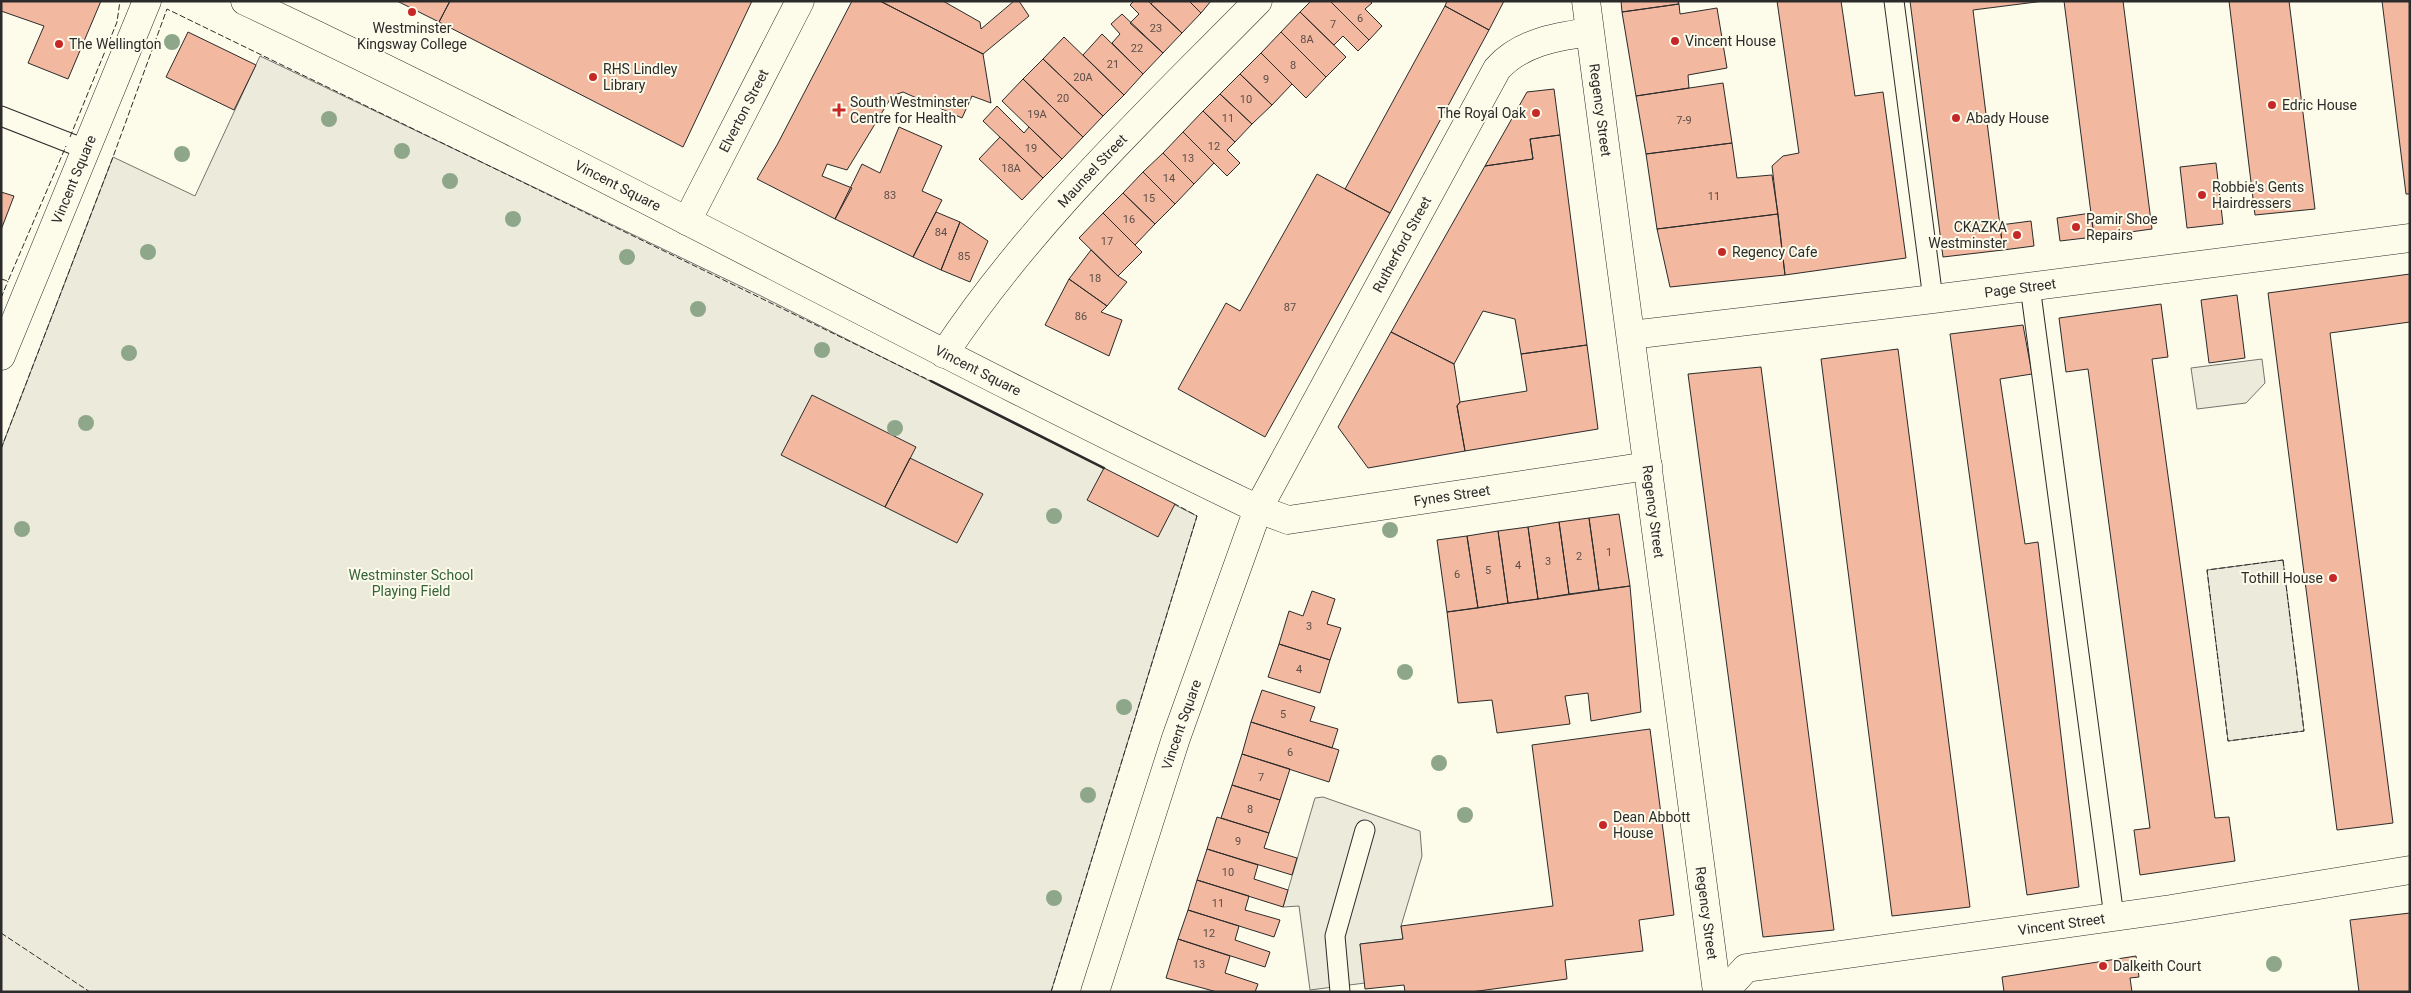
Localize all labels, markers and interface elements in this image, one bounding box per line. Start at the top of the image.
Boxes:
marker: Westminster Kingsway College [406,6,418,18]
house number: 6 [1357,12,1363,25]
house number: 7 [1330,18,1336,31]
place label: Westminster Kingsway College [357,20,467,52]
house number: 23 [1150,22,1162,35]
house number: 8A [1300,33,1315,46]
place label: Vincent House [1685,33,1776,49]
marker: Vincent House [1669,35,1681,47]
place label: The Wellington [69,36,162,52]
marker: The Wellington [53,38,65,50]
house number: 22 [1131,42,1143,55]
house number: 21 [1107,58,1119,71]
house number: 8 [1290,59,1296,72]
place label: RHS Lindley Library [603,61,678,93]
street label: Regency Street [1586,63,1615,158]
street label: Elverton Street [716,66,772,155]
marker: RHS Lindley Library [587,71,599,83]
house number: 20A [1073,71,1094,84]
house number: 9 [1263,73,1269,86]
house number: 20 [1057,92,1069,105]
house number: 10 [1240,93,1252,106]
place label: South Westminster Centre for Health [850,94,969,126]
place label: Edric House [2282,97,2357,113]
marker: Edric House [2266,99,2278,111]
marker: South Westminster Centre for Health [832,103,846,117]
place label: The Royal Oak [1437,105,1527,121]
marker: The Royal Oak [1530,107,1542,119]
house number: 19A [1027,108,1048,121]
place label: Abady House [1966,110,2049,126]
house number: 11 [1222,112,1234,125]
marker: Abady House [1950,112,1962,124]
house number: 7-9 [1676,114,1692,127]
street label: Maunsel Street [1054,131,1130,210]
street label: Vincent Square [48,133,99,226]
house number: 12 [1208,140,1220,153]
house number: 19 [1025,142,1037,155]
house number: 13 [1182,152,1194,165]
street label: Vincent Square [572,157,664,214]
house number: 18A [1001,162,1022,175]
house number: 14 [1163,172,1175,185]
place label: Robbie's Gents Hairdressers [2212,179,2304,211]
house number: 83 [884,189,896,202]
marker: Robbie's Gents Hairdressers [2196,189,2208,201]
house number: 11 [1708,190,1720,203]
house number: 15 [1143,192,1155,205]
street label: Rutherford Street [1369,193,1434,295]
place label: Pamir Shoe Repairs [2086,211,2158,243]
house number: 16 [1123,213,1135,226]
place label: CKAZKA Westminster [1928,219,2007,251]
marker: Pamir Shoe Repairs [2070,221,2082,233]
house number: 84 [935,226,947,239]
marker: CKAZKA Westminster [2011,229,2023,241]
house number: 17 [1101,235,1113,248]
place label: Regency Cafe [1732,244,1817,260]
marker: Regency Cafe [1716,246,1728,258]
house number: 85 [958,250,970,263]
house number: 18 [1089,272,1101,285]
street label: Page Street [1983,275,2057,300]
house number: 87 [1284,301,1296,314]
house number: 86 [1075,310,1087,323]
street label: Vincent Square [932,342,1024,399]
street label: Regency Street [1639,464,1668,559]
street label: Fynes Street [1413,482,1492,509]
house number: 1 [1606,546,1612,559]
house number: 2 [1576,550,1582,563]
house number: 3 [1545,555,1551,568]
house number: 4 [1515,559,1521,572]
house number: 5 [1485,564,1491,577]
park label: Westminster School Playing Field [348,567,474,599]
house number: 6 [1454,568,1460,581]
place label: Tothill House [2241,570,2323,586]
marker: Tothill House [2327,572,2339,584]
house number: 3 [1306,620,1312,633]
house number: 4 [1296,663,1302,676]
street label: Vincent Square [1158,677,1204,772]
house number: 5 [1280,708,1286,721]
house number: 6 [1287,746,1293,759]
house number: 7 [1258,771,1264,784]
house number: 8 [1247,803,1253,816]
place label: Dean Abbott House [1613,809,1691,841]
marker: Dean Abbott House [1597,819,1609,831]
house number: 9 [1235,835,1241,848]
house number: 10 [1222,866,1234,879]
street label: Regency Street [1693,866,1721,961]
house number: 11 [1212,897,1224,910]
street label: Vincent Street [2017,910,2106,938]
house number: 12 [1203,927,1215,940]
house number: 13 [1193,958,1205,971]
place label: Dalkeith Court [2113,958,2202,974]
marker: Dalkeith Court [2097,960,2109,972]

